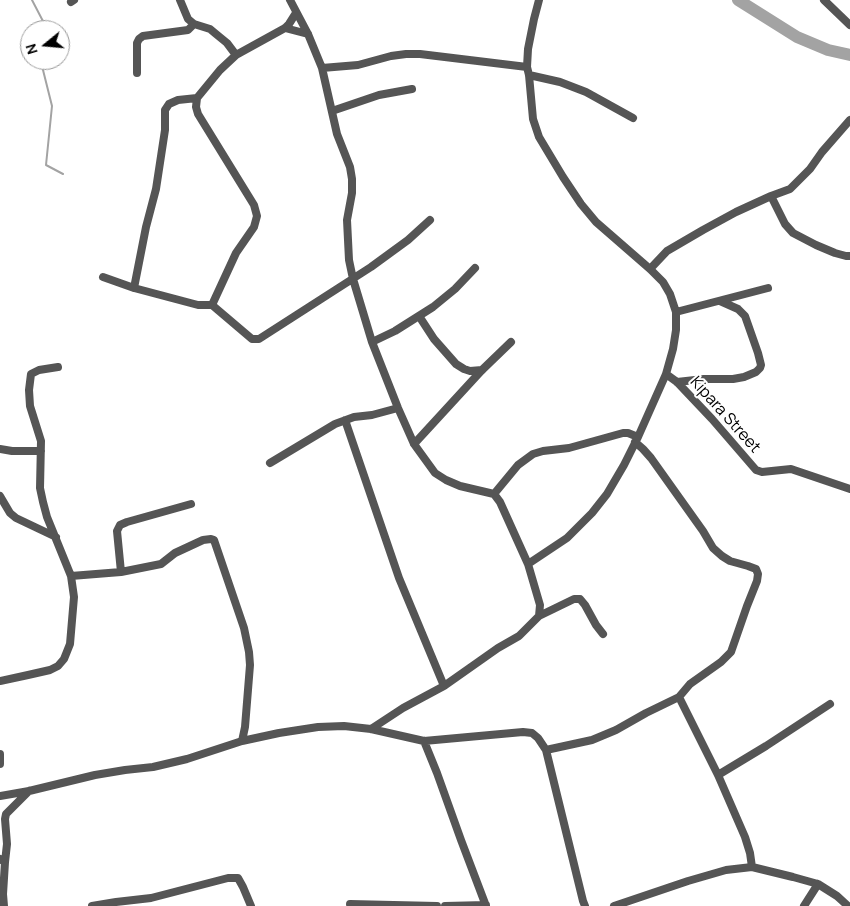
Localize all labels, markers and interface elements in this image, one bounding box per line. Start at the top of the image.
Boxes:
north arrow [20,20,70,70]
text: N [21,42,42,57]
street label: Kipara Street [686,373,764,457]

